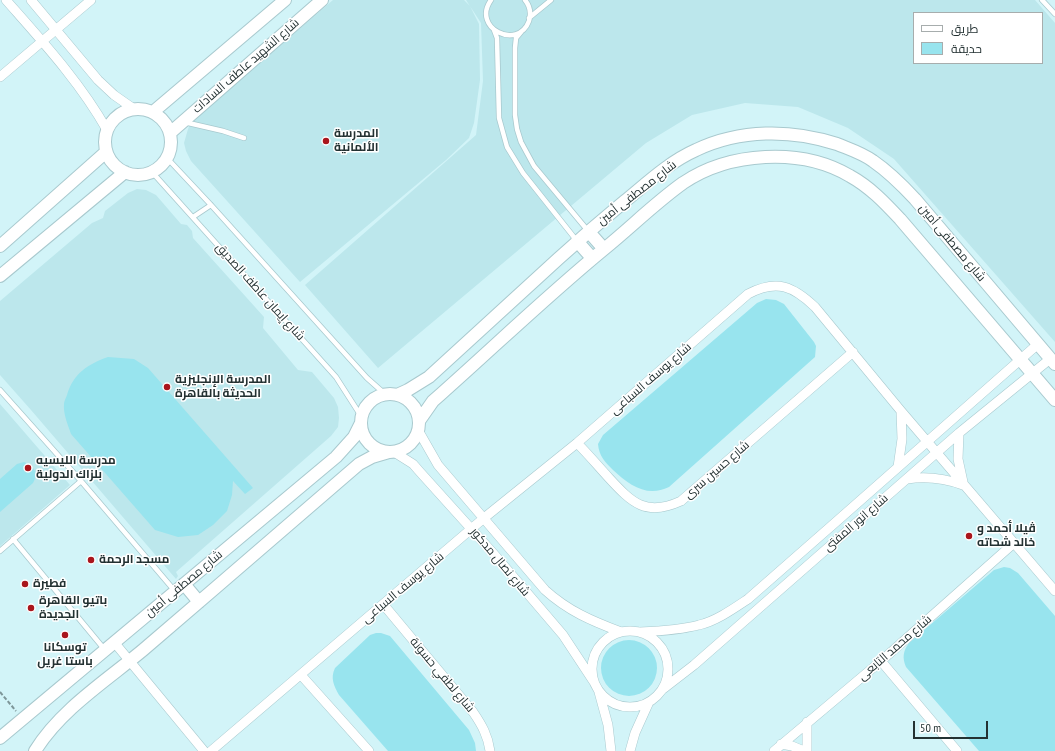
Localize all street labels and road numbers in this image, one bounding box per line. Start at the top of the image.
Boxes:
street label: شارع الشهيد عاطف السادات [190,16,302,116]
street label: شارع مصطفى أمين [595,158,679,228]
street label: شارع مصطفى أمين [916,201,988,285]
street label: شارع إيمان عاطف الصديق [212,240,308,344]
street label: شارع يوسف السباعى [608,340,694,418]
street label: شارع حسين سرى [682,438,752,502]
street label: شارع انور المفتى [821,491,891,555]
street label: شارع نصال مدكور [467,525,533,599]
street label: شارع مصطفى أمين [142,548,226,620]
street label: شارع يوسف السباعى [359,549,447,627]
street label: شارع محمد التابعى [855,612,935,684]
street label: شارع لطفي حسونة [407,635,477,715]

